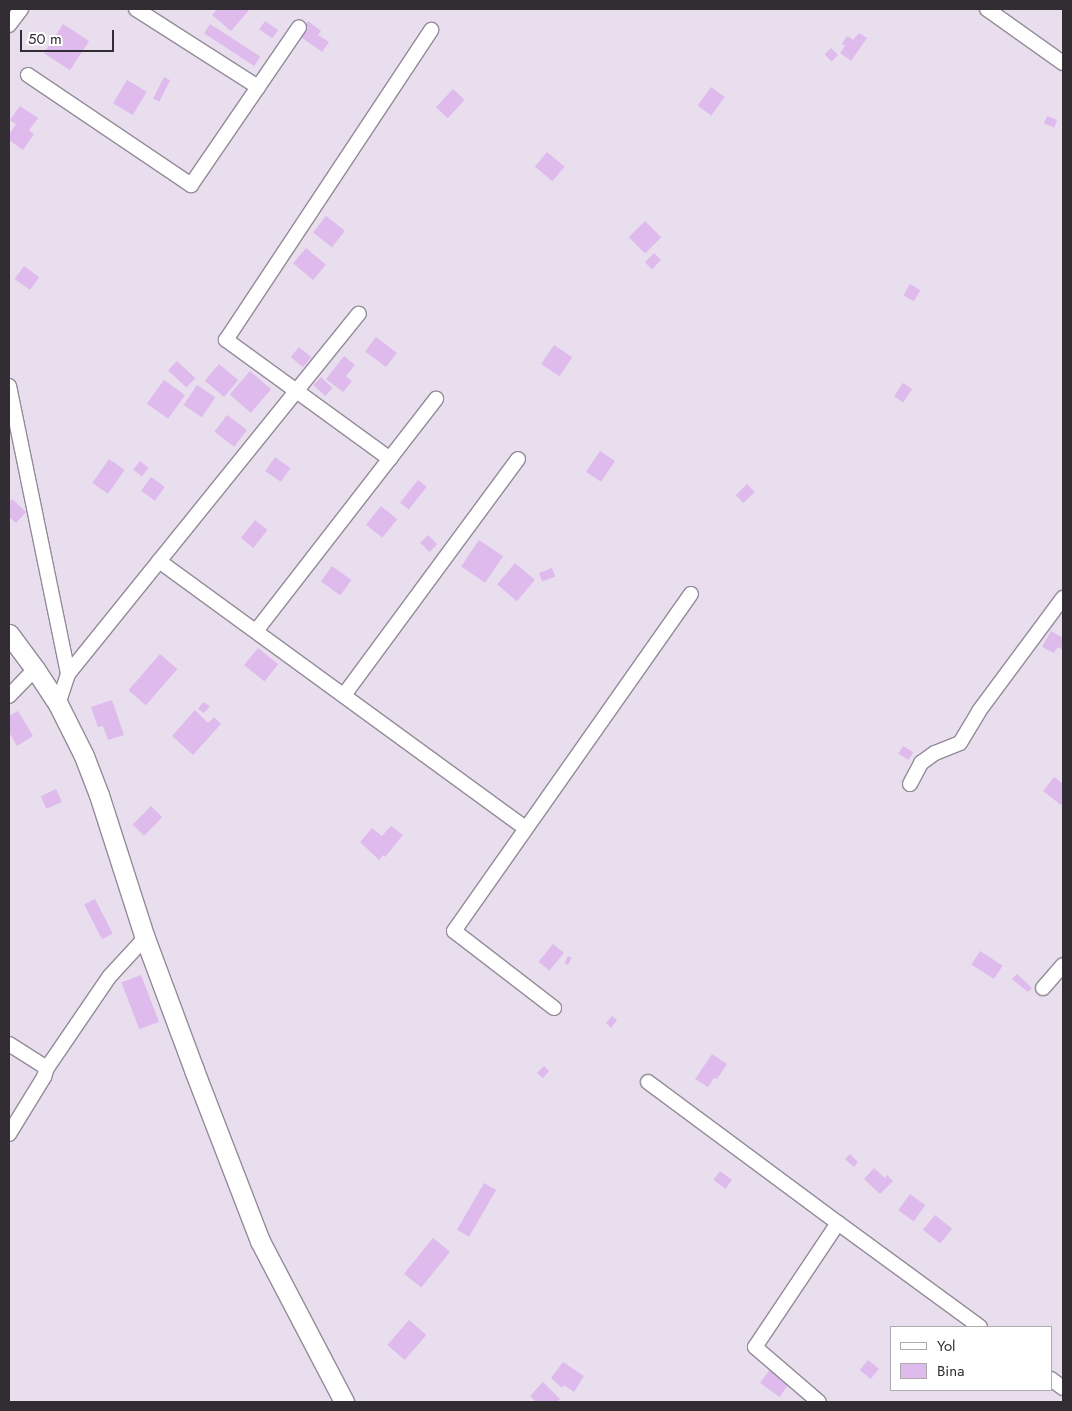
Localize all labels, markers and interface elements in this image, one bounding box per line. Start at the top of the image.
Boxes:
scale bar [22,20,116,52]
text: 50 m [28,28,62,50]
legend [890,1326,1052,1391]
text: Yol [937,1335,956,1357]
text: Bina [937,1360,964,1382]

